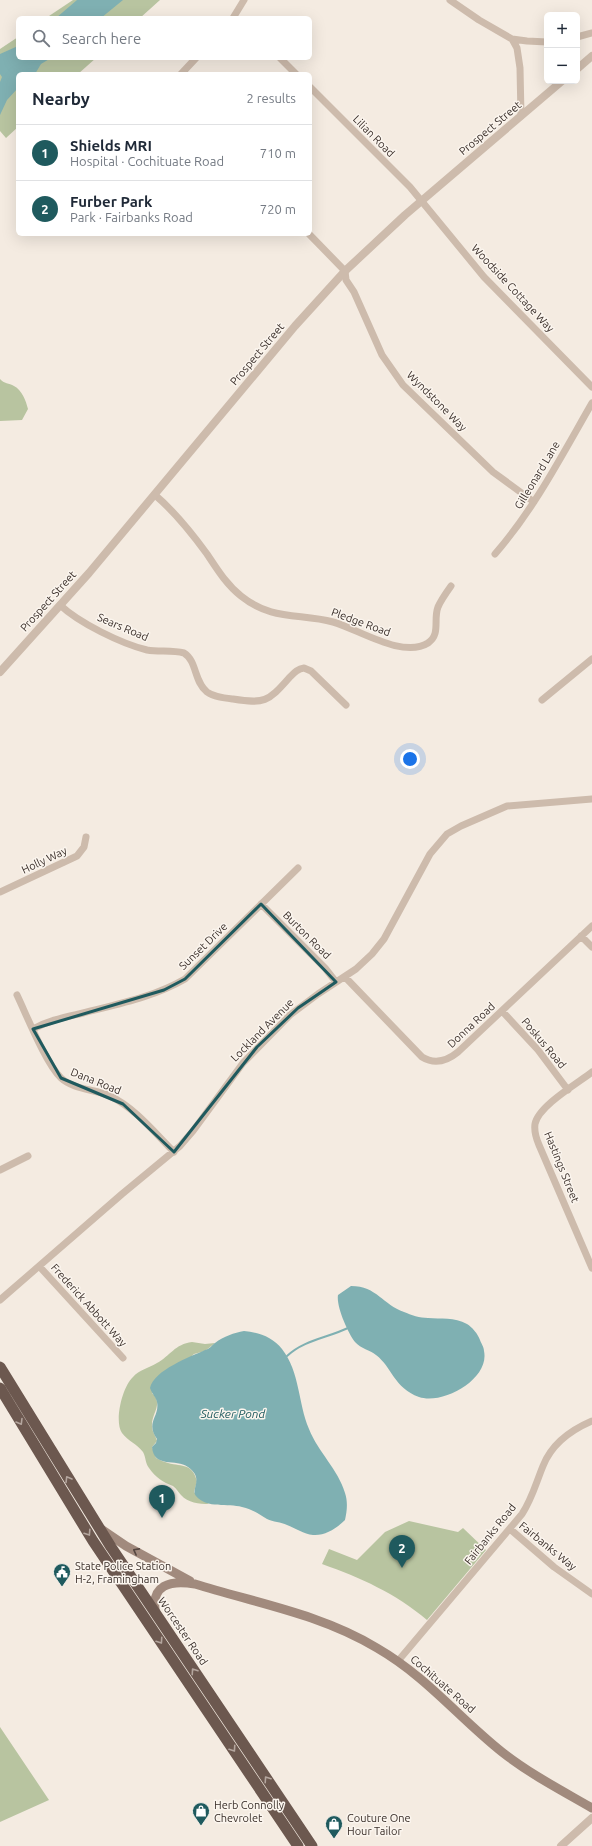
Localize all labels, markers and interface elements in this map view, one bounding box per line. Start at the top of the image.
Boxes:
map controls [544,12,580,84]
button: + [544,12,580,48]
search box [16,16,312,60]
icon: search [30,27,52,49]
text: Search here [62,30,141,47]
button: − [544,48,580,84]
text: Nearby [32,89,90,108]
text: 2 results [246,91,296,105]
street label: Prospect Street [457,98,524,157]
street label: Lilian Road [351,113,397,159]
text: Shields MRI [70,137,152,154]
text: 1 [41,146,49,160]
text: 710 m [260,146,296,160]
text: Hospital · Cochituate Road [70,154,224,168]
text: Furber Park [70,193,152,210]
text: 2 [41,202,49,216]
text: 720 m [260,202,296,216]
text: Park · Fairbanks Road [70,210,193,224]
street label: Woodside Cottage Way [469,242,557,335]
street label: Prospect Street [228,320,287,387]
street label: Wyndstone Way [405,369,470,434]
street label: Gilleonard Lane [512,439,562,511]
street label: Prospect Street [18,568,79,634]
street label: Pledge Road [330,606,392,638]
street label: Sears Road [96,611,150,643]
your location [400,749,420,769]
street label: Holly Way [19,844,69,876]
street label: Burton Road [281,909,333,961]
street label: Sunset Drive [177,920,229,972]
street label: Lockland Avenue [228,996,296,1064]
street label: Donna Road [445,1000,497,1050]
street label: Poskus Road [519,1015,569,1071]
street label: Dana Road [69,1065,123,1097]
street label: Hastings Street [542,1130,582,1205]
street label: Frederick Abbott Way [49,1261,130,1349]
water label: Sucker Pond [200,1407,265,1420]
one-way arrow [16,1418,23,1425]
one-way arrow [65,1476,73,1483]
pin: 1 [149,1485,175,1518]
street label: Fairbanks Road [462,1501,518,1567]
street label: Fairbanks Way [517,1519,580,1573]
one-way arrow [83,1529,90,1536]
pin: 2 [389,1535,415,1568]
one-way arrow [133,1549,140,1556]
place label: State Police Station H-2, Framingham [75,1560,171,1585]
public building icon: State Police Station H-2, Framingham [52,1562,72,1587]
street label: Worcester Road [156,1595,210,1667]
one-way arrow [155,1637,163,1644]
street label: Cochituate Road [408,1653,478,1715]
one-way arrow [192,1668,199,1675]
one-way arrow [228,1745,235,1752]
one-way arrow [264,1776,272,1783]
place label: Herb Connolly Chevrolet [214,1799,285,1824]
shop icon: Herb Connolly Chevrolet [191,1801,211,1826]
place label: Couture One Hour Tailor [347,1812,411,1837]
shop icon: Couture One Hour Tailor [324,1814,344,1839]

